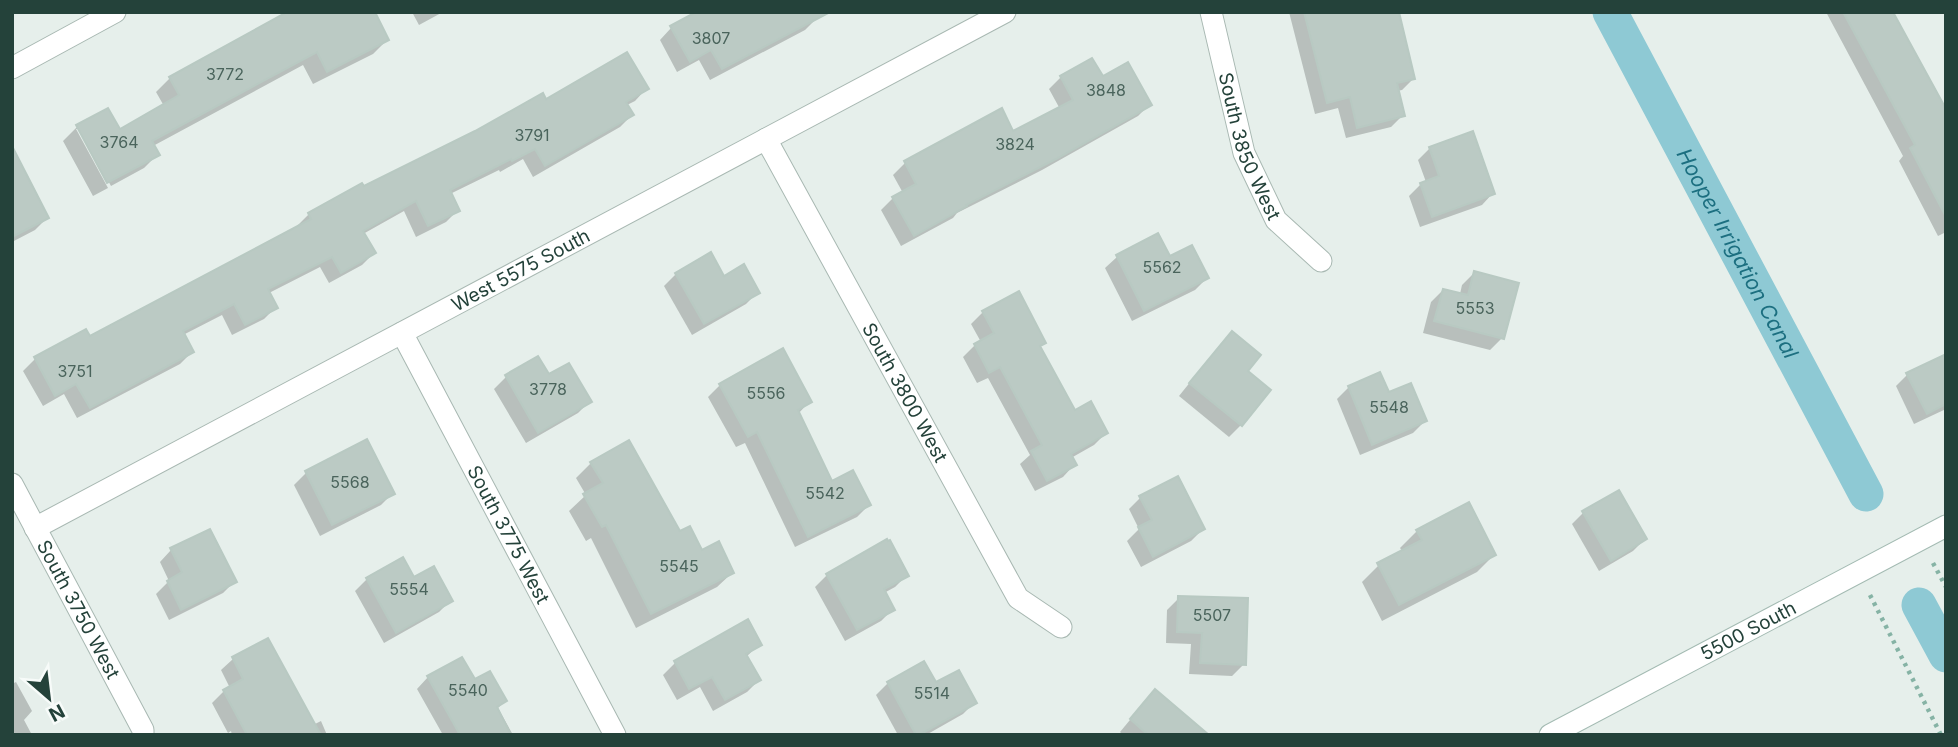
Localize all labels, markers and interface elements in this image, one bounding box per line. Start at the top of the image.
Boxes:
house number: 3807 [692,28,730,48]
house number: 3772 [206,64,244,84]
street label: South 3850 West [1214,70,1286,224]
house number: 3848 [1086,80,1126,100]
house number: 3791 [514,125,550,145]
house number: 3764 [100,132,138,152]
house number: 3824 [995,134,1035,154]
water label: Hooper Irrigation Canal [1672,144,1804,363]
street label: West 5575 South [447,224,594,316]
house number: 5562 [1142,257,1182,277]
house number: 5553 [1455,298,1495,318]
street label: South 3800 West [858,319,953,466]
house number: 3751 [57,361,93,381]
house number: 3778 [529,379,567,399]
house number: 5556 [746,383,786,403]
house number: 5548 [1369,397,1409,417]
street label: South 3775 West [463,461,555,608]
house number: 5568 [330,472,370,492]
house number: 5542 [805,483,845,503]
street label: South 3750 West [32,536,125,683]
house number: 5545 [659,556,699,576]
house number: 5554 [389,579,429,599]
street label: 5500 South [1696,596,1800,665]
house number: 5507 [1193,605,1231,625]
north arrow [14,663,84,733]
house number: 5540 [448,680,488,700]
house number: 5514 [914,683,950,703]
text: N [45,699,69,726]

